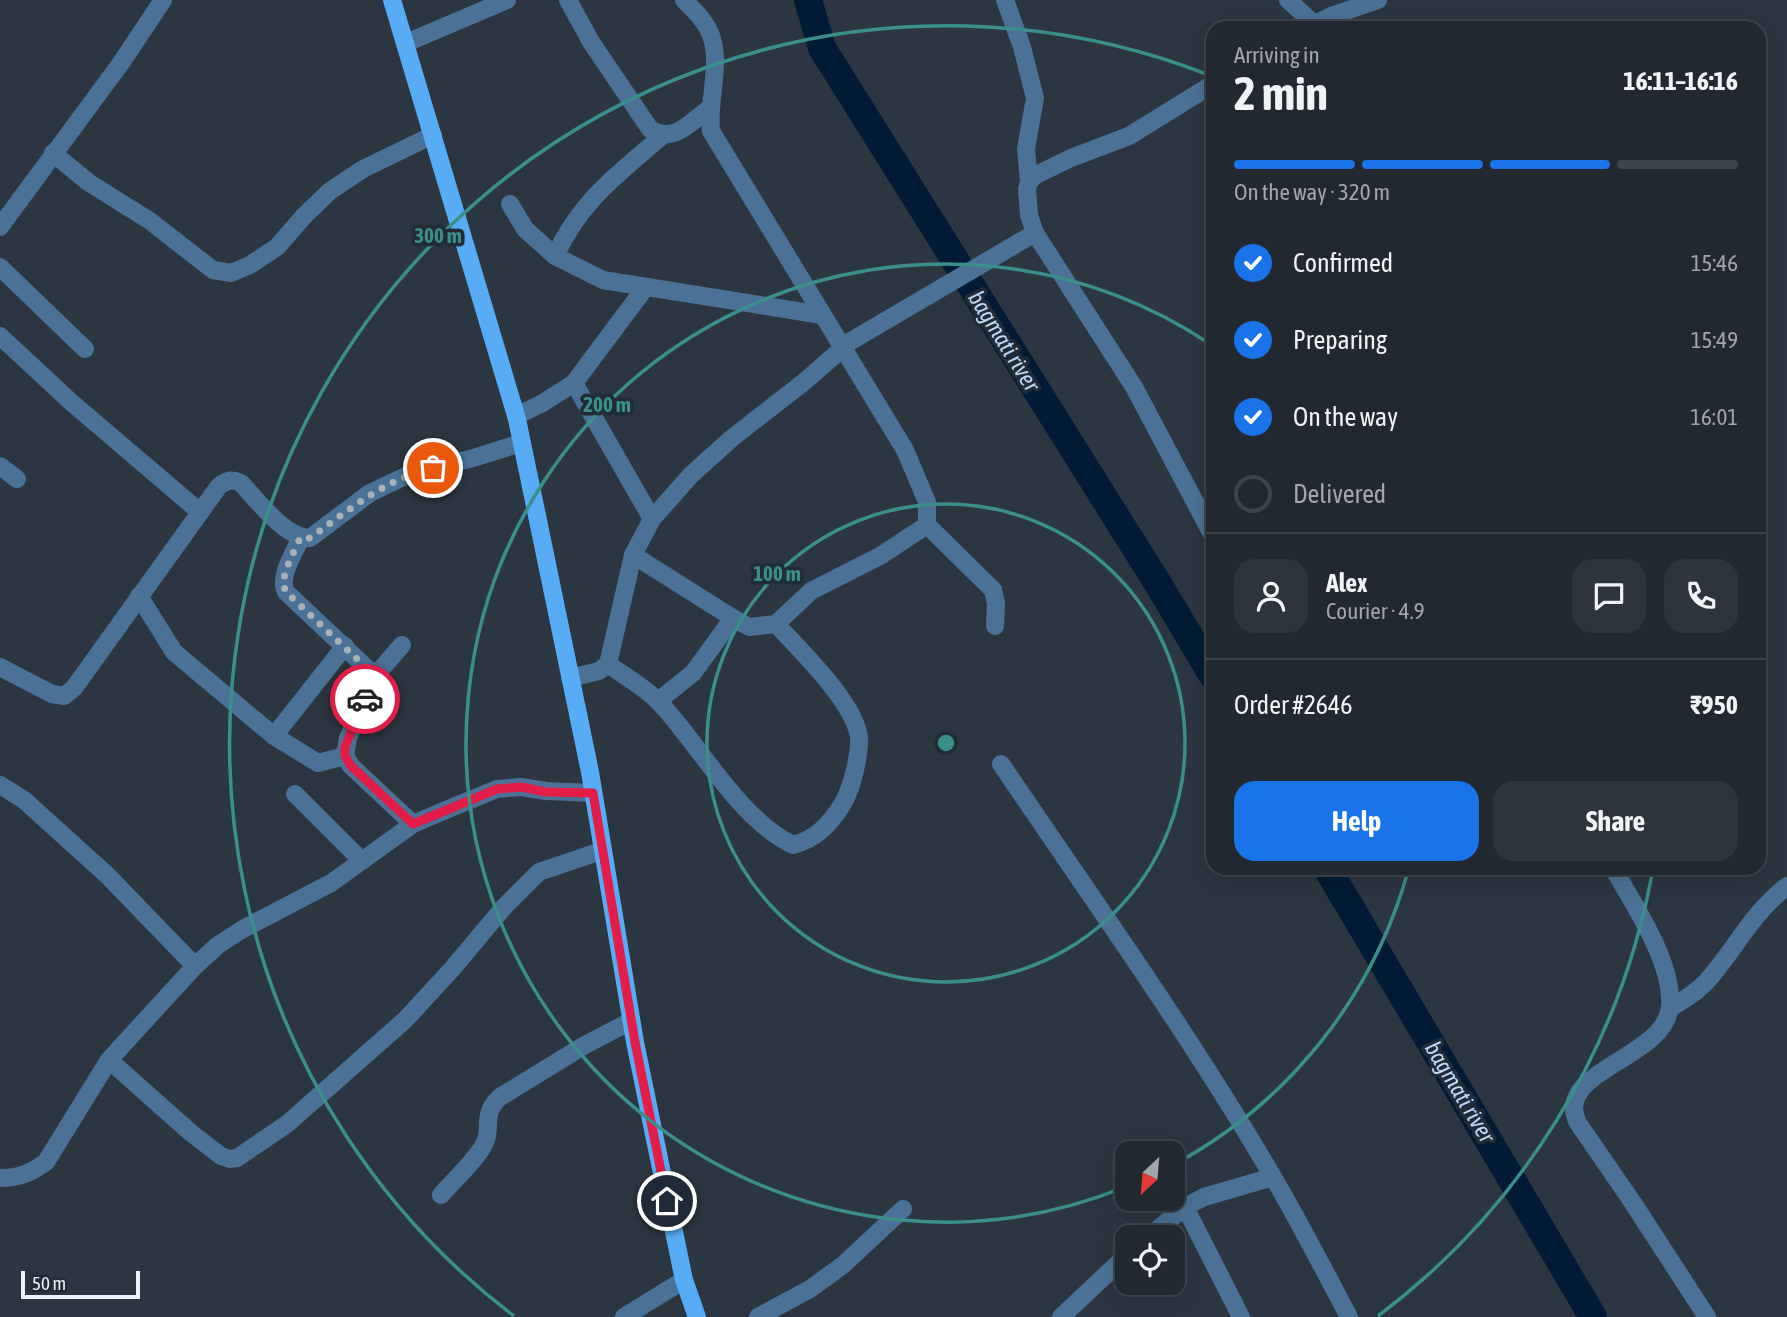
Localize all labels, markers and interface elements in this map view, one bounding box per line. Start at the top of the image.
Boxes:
text: Arriving in [1234,42,1320,68]
text: 16:11–16:16 [1623,66,1738,96]
text: 2 min [1234,67,1328,120]
text: On the way · 320 m [1234,179,1390,205]
text: 300 m [414,223,462,247]
icon: check [1234,244,1272,282]
text: Confirmed [1293,248,1393,278]
text: 15:46 [1691,250,1738,276]
water label: bagmati river [963,286,1046,397]
icon: check [1234,321,1272,359]
text: Preparing [1293,325,1387,355]
text: 15:49 [1691,327,1738,353]
text: 200 m [583,392,631,416]
icon: check [1234,398,1272,436]
text: On the way [1293,402,1398,432]
text: 16:01 [1690,404,1738,430]
pin [403,438,463,498]
icon: bag [414,449,452,487]
text: Delivered [1293,479,1386,509]
button: person [1234,559,1308,633]
button: chat [1572,559,1646,633]
button: phone [1664,559,1738,633]
text: 100 m [753,561,801,585]
text: Alex [1326,568,1367,598]
text: Courier · 4.9 [1326,598,1425,624]
courier [330,664,400,734]
icon: car [346,680,384,718]
text: Order #2646 [1234,690,1353,720]
text: ₹950 [1690,690,1738,720]
centre of rings [934,731,958,755]
button: Help [1234,781,1479,861]
button: Share [1493,781,1738,861]
water label: bagmati river [1420,1037,1501,1148]
north arrow [1115,1141,1185,1211]
map controls [1115,1141,1185,1295]
pin [637,1171,697,1231]
icon: home [648,1182,686,1220]
button: locate [1115,1225,1185,1295]
scale bar [21,1268,140,1300]
text: 50 m [32,1272,66,1294]

